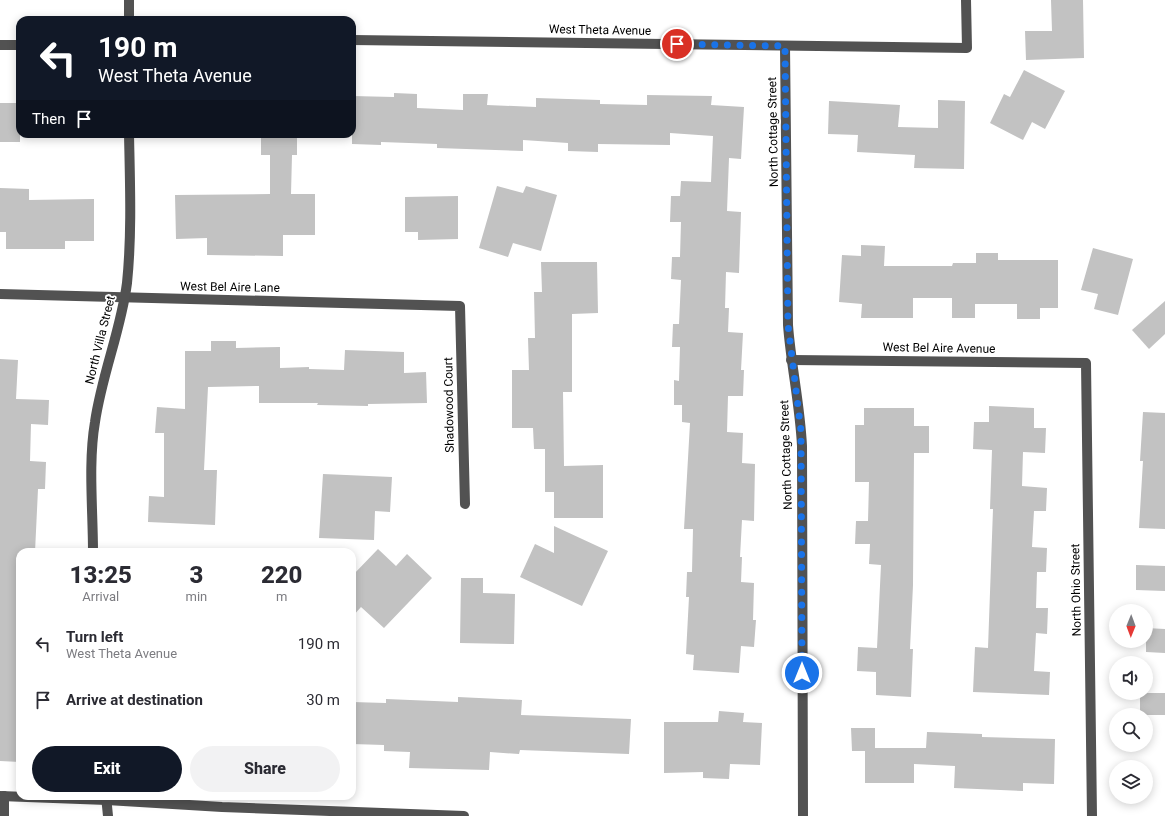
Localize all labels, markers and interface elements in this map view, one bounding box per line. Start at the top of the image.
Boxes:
street label: West Theta Avenue [549,22,651,38]
pin [660,27,694,61]
text: 190 m [98,31,177,64]
icon: left [32,32,84,84]
icon: arrive [666,33,688,55]
text: West Theta Avenue [98,65,252,86]
street label: North Cottage Street [765,77,781,187]
icon: arrive [73,108,95,130]
text: Then [32,110,65,128]
street label: West Bel Aire Lane [180,279,280,295]
street label: North Villa Street [82,294,118,386]
street label: West Bel Aire Avenue [882,340,996,356]
street label: Shadowood Court [441,357,457,453]
street label: North Cottage Street [777,400,795,510]
street label: North Ohio Street [1068,544,1084,636]
text: 13:25 [70,561,132,589]
text: 3 [189,561,203,589]
text: 220 [261,561,302,589]
text: Arrival [82,589,119,604]
text: min [186,589,207,604]
text: m [276,589,287,604]
north arrow [1109,604,1153,648]
map controls [1109,604,1153,804]
text: Turn left [66,628,123,646]
icon: left [32,633,54,655]
text: 190 m [298,635,340,653]
text: West Theta Avenue [66,646,177,661]
position arrow [781,652,823,694]
button: sound [1109,656,1153,700]
icon: arrive [32,689,54,711]
text: Arrive at destination [66,691,203,709]
text: 30 m [306,691,340,709]
button: search [1109,708,1153,752]
button: Exit [32,746,182,792]
button: Share [190,746,340,792]
button: layers [1109,760,1153,804]

